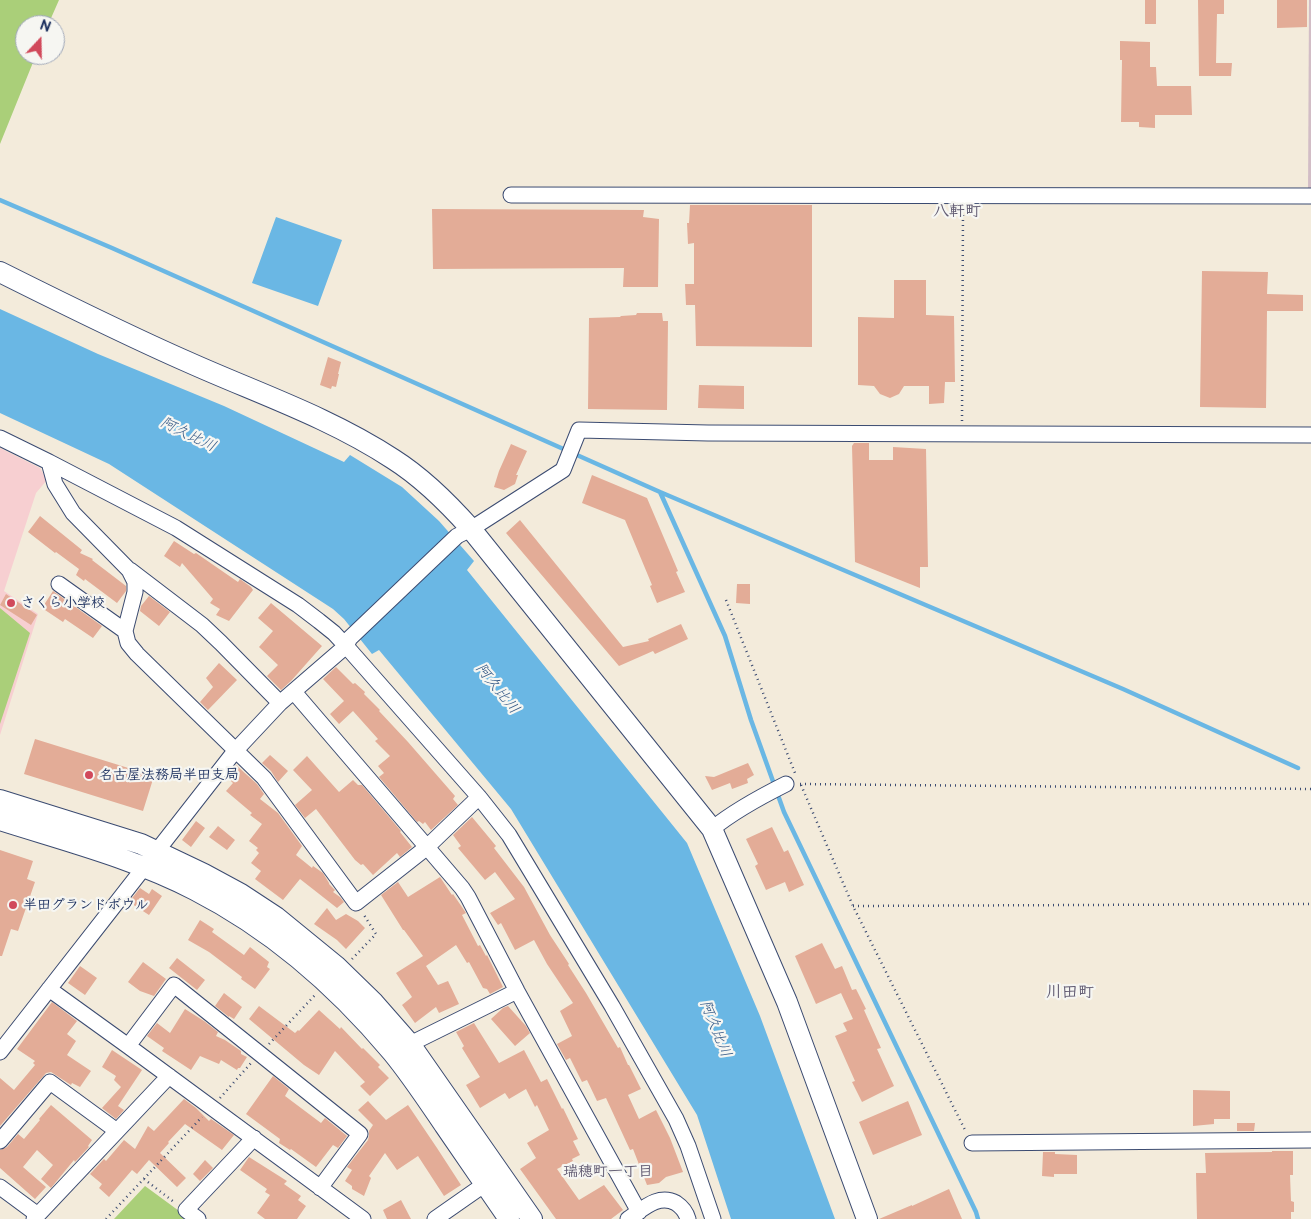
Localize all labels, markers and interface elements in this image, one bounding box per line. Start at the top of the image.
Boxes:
north arrow [15,15,65,65]
text: N [37,17,53,36]
district label: 八軒町 [933,202,981,222]
water label: 阿久比川 [157,414,219,456]
place label: さくら小学校 [21,595,105,611]
marker: さくら小学校 [5,597,17,609]
water label: 阿久比川 [471,660,523,718]
place label: 名古屋法務局半田支局 [99,767,239,783]
marker: 名古屋法務局半田支局 [83,769,95,781]
place label: 半田グランドボウル [23,897,149,913]
marker: 半田グランドボウル [7,899,19,911]
district label: 川田町 [1046,983,1094,1003]
water label: 阿久比川 [695,998,735,1060]
district label: 瑞穂町一丁目 [563,1163,653,1181]

